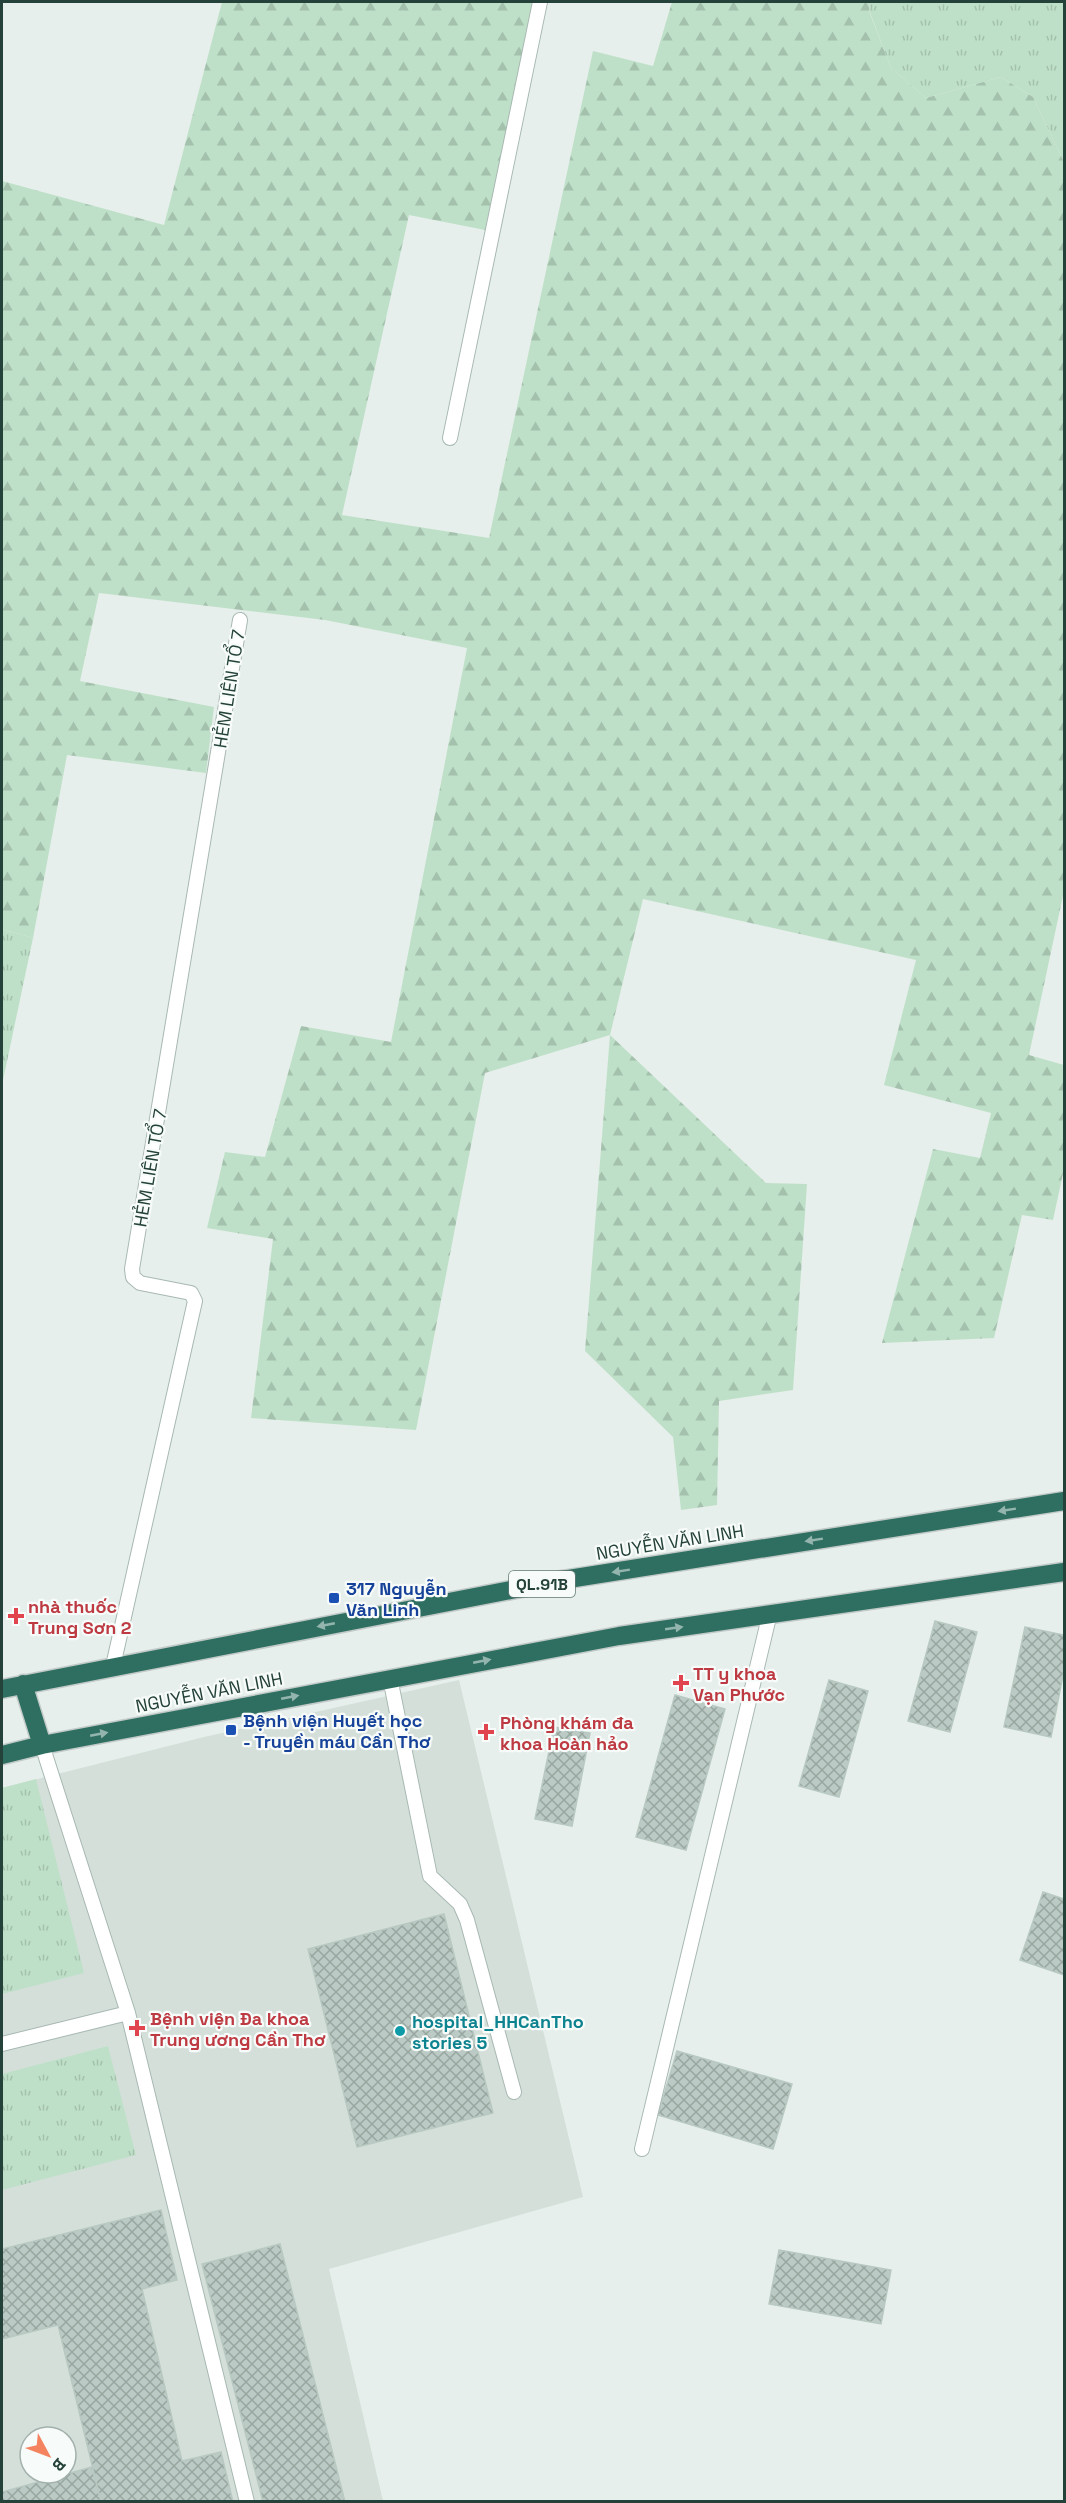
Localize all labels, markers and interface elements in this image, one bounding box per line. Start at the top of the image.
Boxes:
street label: HẺM LIÊN TỔ 7 [207,628,250,750]
street label: HẺM LIÊN TỔ 7 [127,1107,172,1229]
one-way arrow [997,1506,1016,1515]
street label: NGUYỄN VĂN LINH [594,1518,746,1565]
one-way arrow [804,1536,823,1545]
one-way arrow [612,1566,631,1575]
road number: QL.91B [509,1571,575,1597]
place label: 317 Nguyễn Văn Linh [346,1577,447,1621]
marker: 317 Nguyễn Văn Linh [327,1591,341,1605]
place label: nhà thuốc Trung Sơn 2 [28,1595,132,1639]
marker: nhà thuốc Trung Sơn 2 [9,1609,23,1623]
one-way arrow [317,1621,336,1630]
one-way arrow [665,1623,684,1632]
one-way arrow [473,1656,492,1665]
place label: TT y khoa Vạn Phước [693,1662,785,1706]
street label: NGUYỄN VĂN LINH [133,1665,285,1718]
marker: TT y khoa Vạn Phước [674,1676,688,1690]
one-way arrow [281,1692,300,1701]
place label: Bệnh viện Huyết học - Truyền máu Cần Thơ [243,1709,431,1753]
place label: Phòng khám đa khoa Hoàn hảo [500,1711,634,1755]
marker: Bệnh viện Huyết học - Truyền máu Cần Thơ [224,1723,238,1737]
marker: Phòng khám đa khoa Hoàn hảo [477,1723,495,1741]
one-way arrow [90,1729,109,1738]
place label: Bệnh viện Đa khoa Trung ương Cần Thơ [150,2007,326,2051]
place label: hospital_HHCanTho stories 5 [412,2010,584,2054]
marker: Bệnh viện Đa khoa Trung ương Cần Thơ [128,2019,146,2037]
marker: hospital_HHCanTho stories 5 [393,2024,407,2038]
north arrow [18,2425,78,2485]
text: B [48,2454,70,2475]

